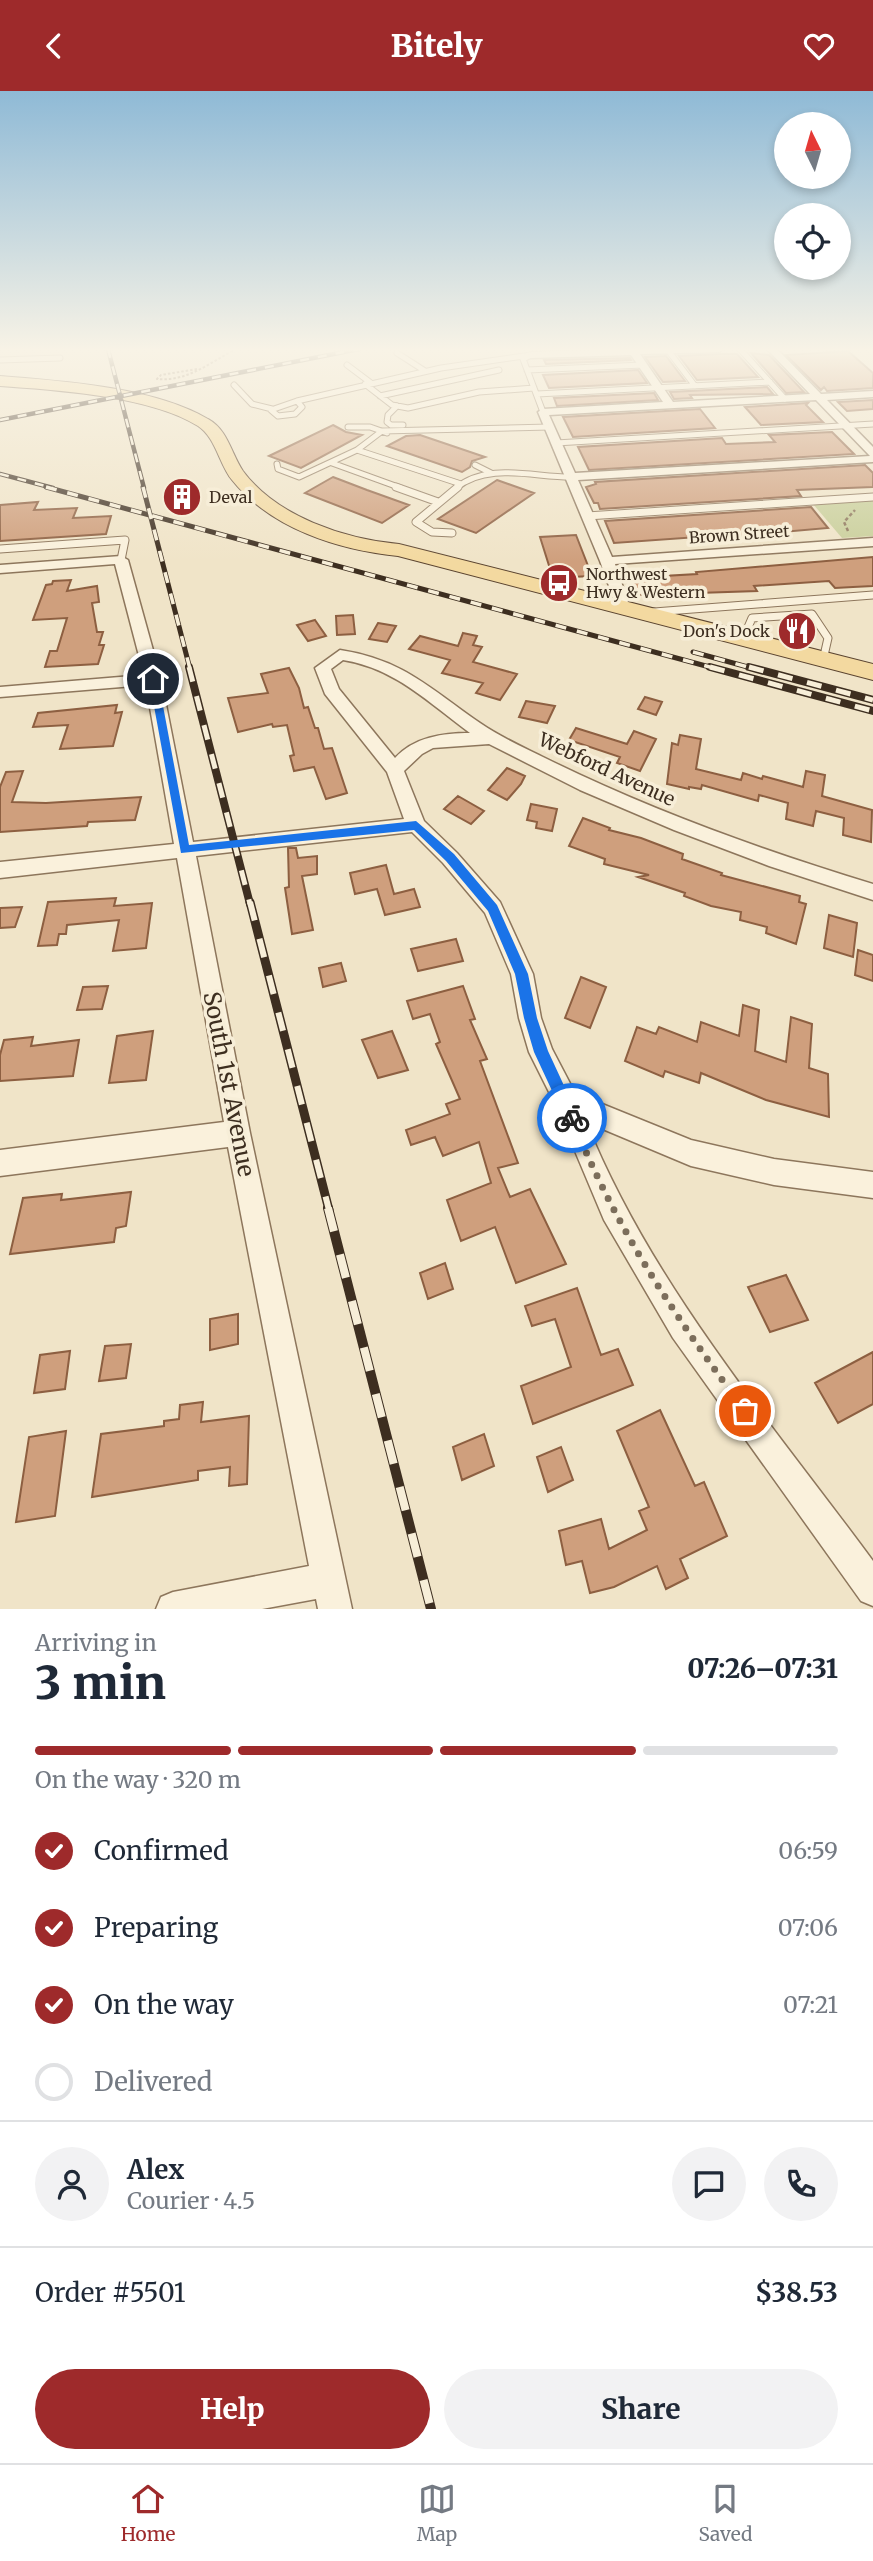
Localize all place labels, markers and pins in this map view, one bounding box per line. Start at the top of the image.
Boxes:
building icon: Deval [161,476,203,518]
place label: Deval [209,487,253,507]
bus stop icon: Northwest Hwy & Western [538,562,580,604]
place label: Northwest Hwy & Western [586,564,706,602]
restaurant icon: Don's Dock [776,610,818,652]
place label: Don's Dock [683,621,771,641]
pin [123,649,183,709]
pin [715,1381,775,1441]

